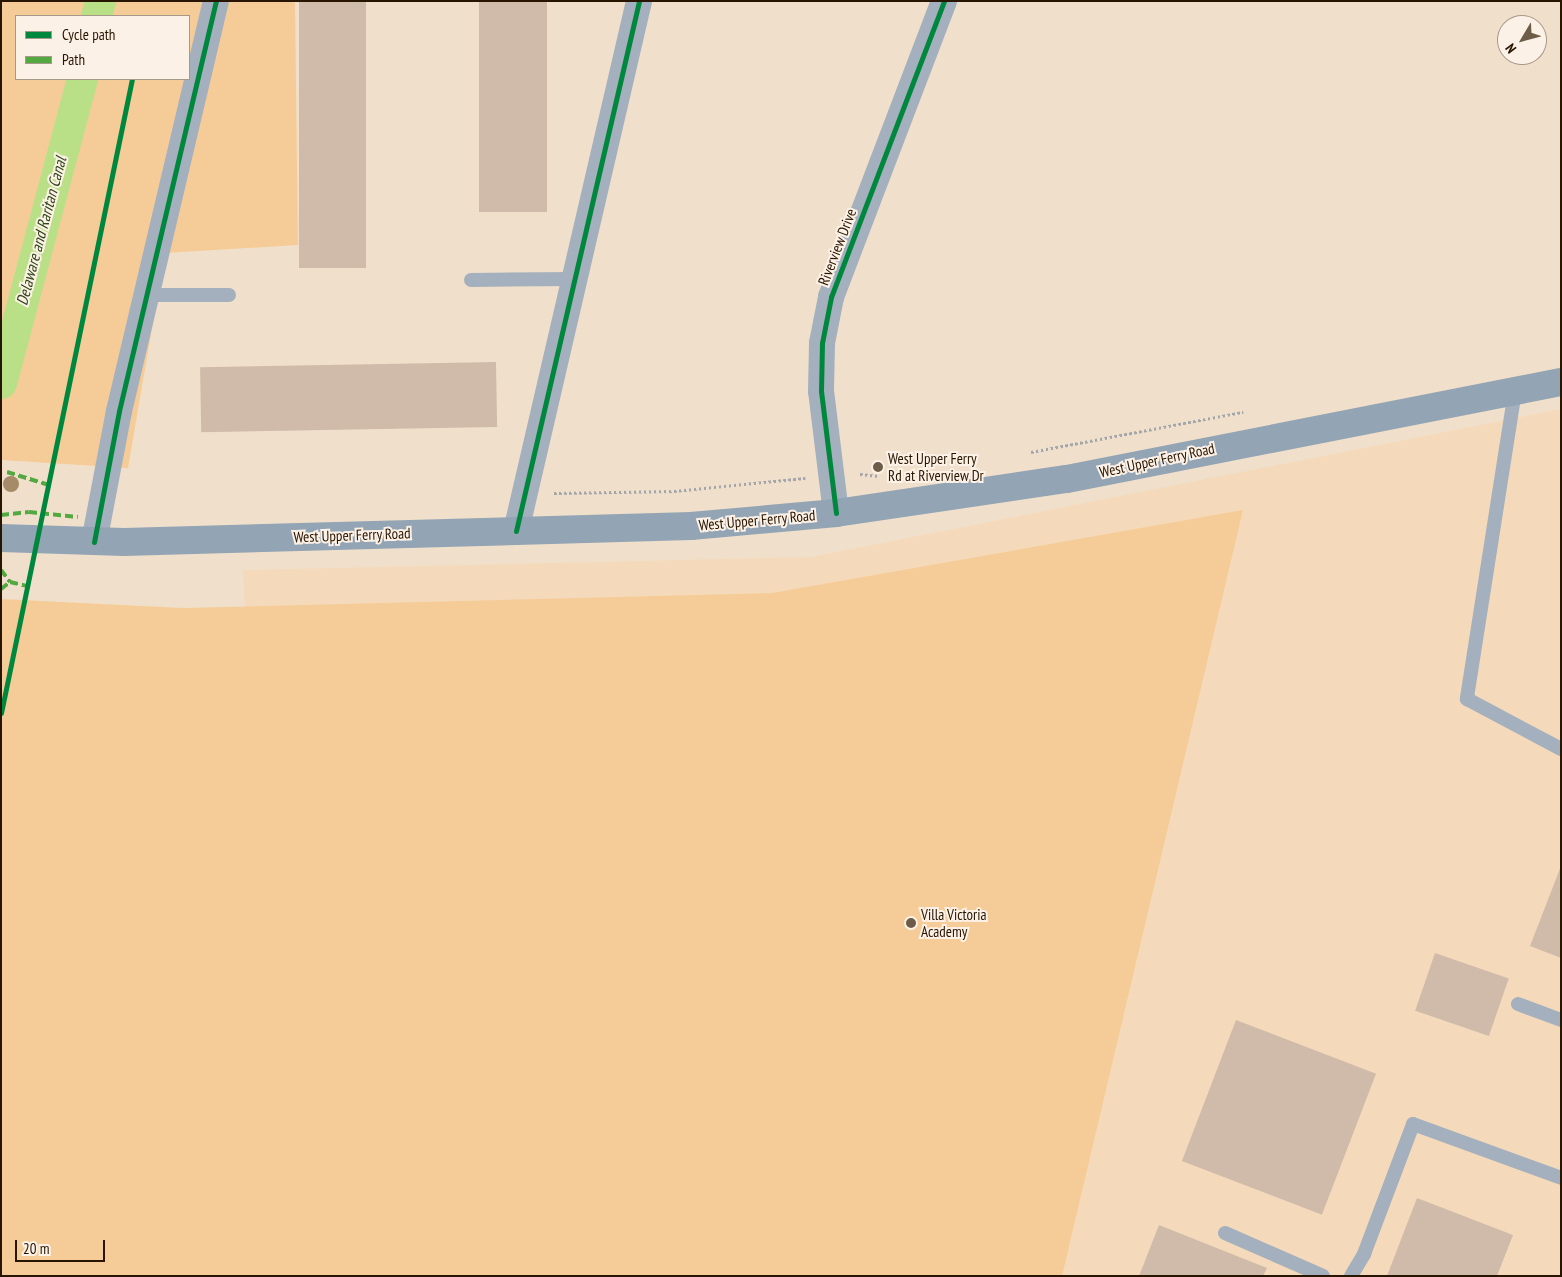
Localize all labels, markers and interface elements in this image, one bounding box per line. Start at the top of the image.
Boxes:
legend [15,15,190,80]
north arrow [1497,15,1547,65]
text: Cycle path [62,25,115,44]
text: N [1501,40,1520,57]
text: Path [62,50,85,69]
water label: Delaware and Raritan Canal [12,155,70,307]
street label: Riverview Drive [814,206,860,288]
street label: West Upper Ferry Road [1098,439,1216,481]
place label: West Upper Ferry Rd at Riverview Dr [888,449,984,484]
marker: West Upper Ferry Rd at Riverview Dr [872,461,884,473]
street label: West Upper Ferry Road [698,506,816,534]
street label: West Upper Ferry Road [293,524,411,546]
place label: Villa Victoria Academy [921,905,987,940]
marker: Villa Victoria Academy [905,917,917,929]
scale bar [18,1230,108,1262]
text: 20 m [23,1239,49,1258]

